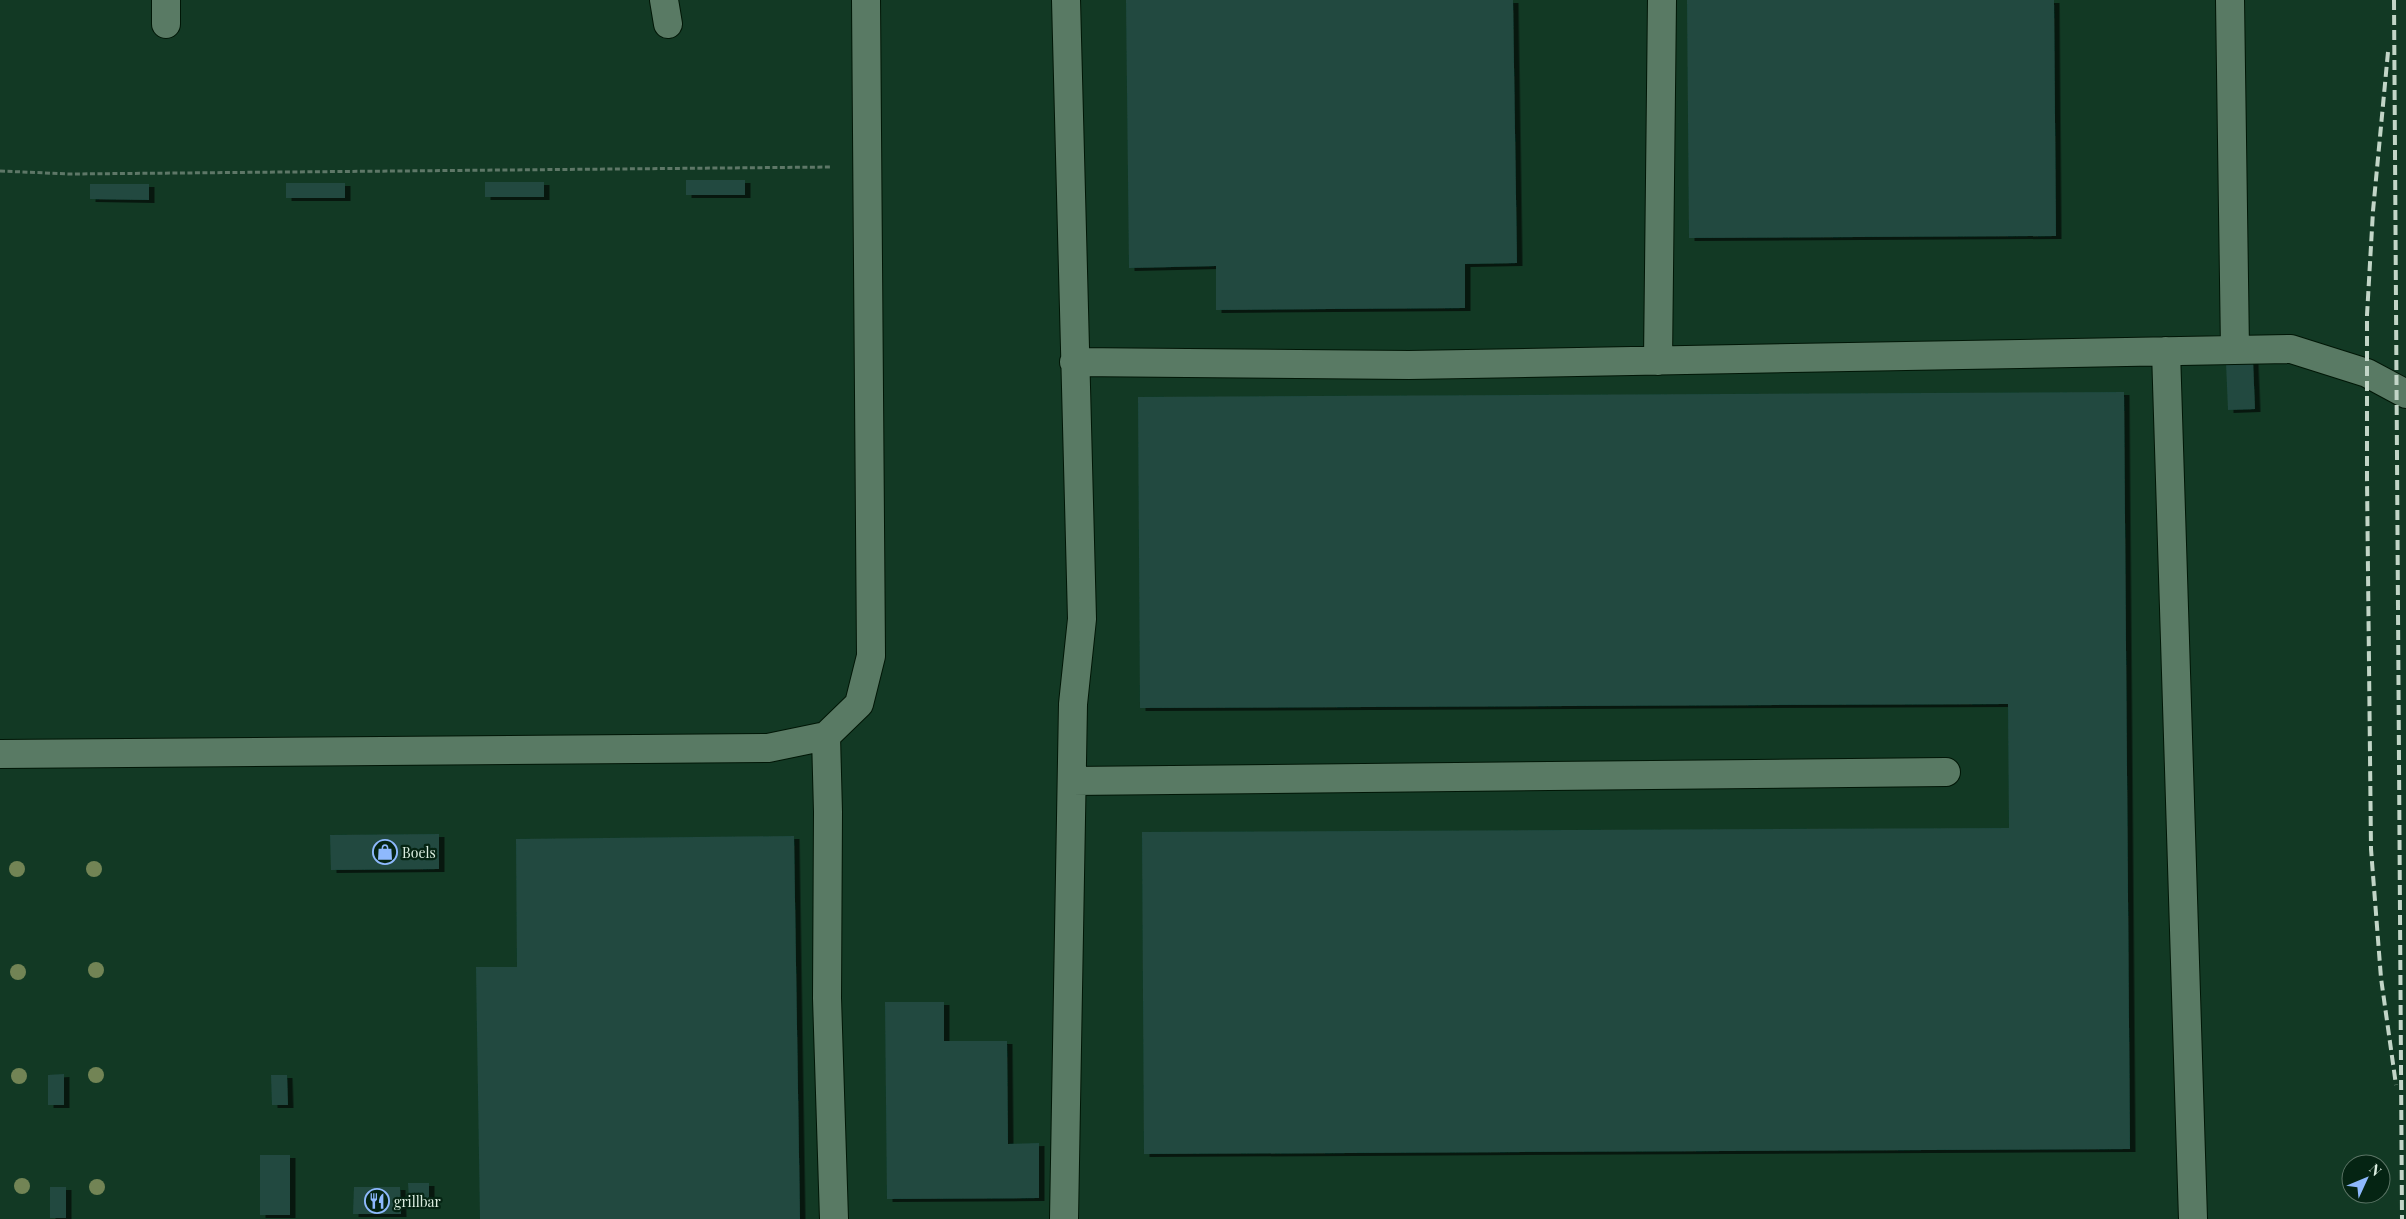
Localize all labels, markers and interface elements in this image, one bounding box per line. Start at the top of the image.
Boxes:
shop icon: Boels [372,839,398,865]
place label: Boels [402,843,436,862]
north arrow [2341,1154,2391,1204]
text: N [2365,1159,2386,1180]
restaurant icon: grillbar [364,1188,390,1214]
place label: grillbar [394,1192,442,1211]

